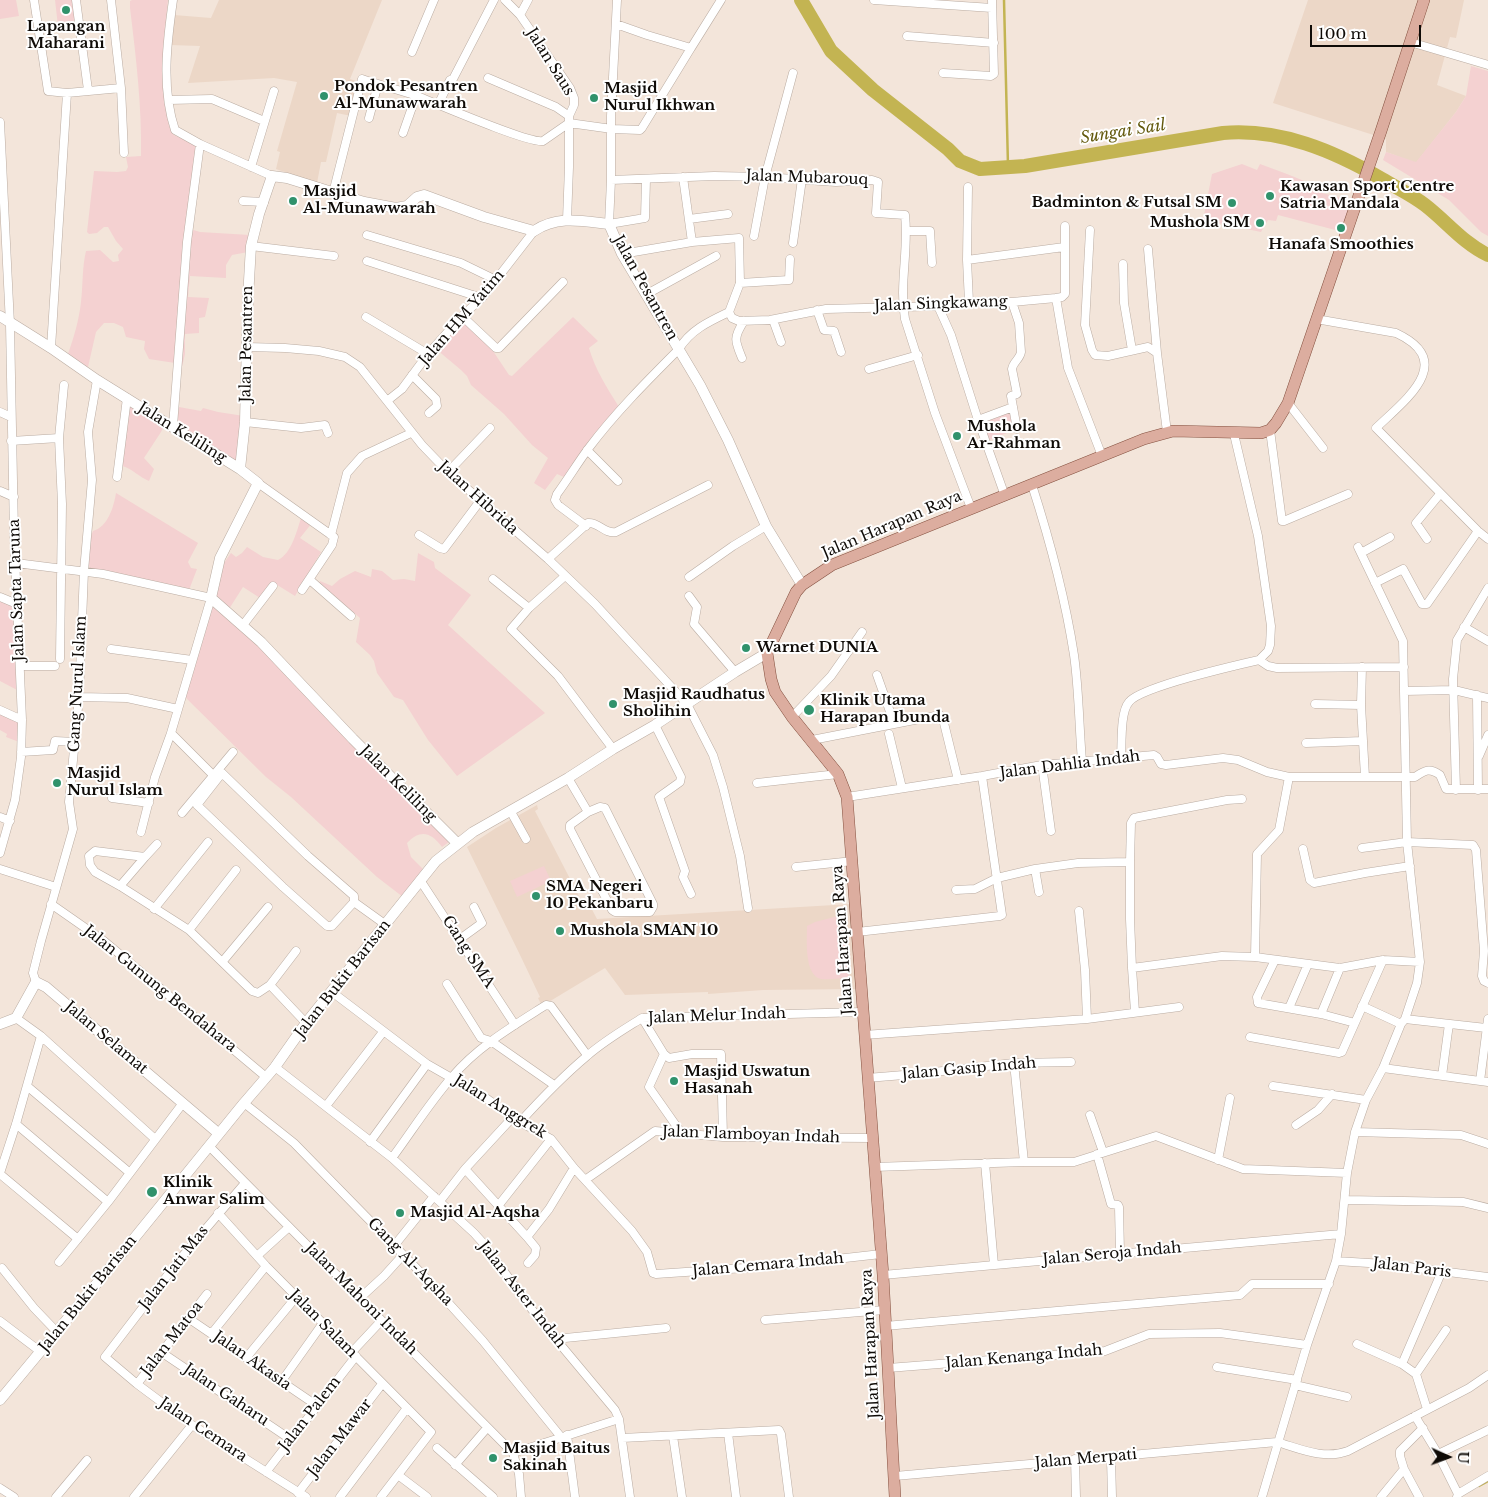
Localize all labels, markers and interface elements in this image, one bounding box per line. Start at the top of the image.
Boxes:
marker: Lapangan Maharani [60,4,72,16]
scale bar [1313,15,1424,47]
place label: Lapangan Maharani [27,18,105,53]
text: 100 m [1318,24,1367,43]
street label: Jalan Saus [522,25,578,99]
place label: Pondok Pesantren Al-Munawwarah [334,78,478,113]
place label: Masjid Nurul Ikhwan [604,80,715,115]
marker: Pondok Pesantren Al-Munawwarah [318,90,330,102]
marker: Masjid Nurul Ikhwan [588,92,600,104]
water label: Sungai Sail [1079,116,1167,148]
street label: Jalan Mubarouq [746,167,868,189]
place label: Kawasan Sport Centre Satria Mandala [1280,178,1454,213]
place label: Masjid Al-Munawwarah [303,183,436,218]
marker: Kawasan Sport Centre Satria Mandala [1264,190,1276,202]
place label: Badminton & Futsal SM [1032,194,1222,212]
marker: Masjid Al-Munawwarah [287,195,299,207]
marker: Badminton & Futsal SM [1226,197,1238,209]
place label: Mushola SM [1150,214,1250,232]
marker: Mushola SM [1254,217,1266,229]
marker: Hanafa Smoothies [1335,222,1347,234]
street label: Jalan Pesantren [609,232,681,344]
place label: Hanafa Smoothies [1268,236,1414,254]
street label: Jalan HM Yatim [416,267,508,369]
street label: Jalan Pesantren [237,285,257,403]
street label: Jalan Singkawang [874,293,1008,315]
street label: Jalan Keliling [134,399,230,467]
place label: Mushola Ar-Rahman [967,418,1061,453]
marker: Mushola Ar-Rahman [951,430,963,442]
street label: Jalan Hibrida [434,458,522,538]
street label: Jalan Harapan Raya [819,487,965,563]
street label: Jalan Sapta Taruna [6,518,28,662]
street label: Gang Nurul Islam [65,615,91,753]
place label: Warnet DUNIA [756,639,878,657]
marker: Warnet DUNIA [740,642,752,654]
place label: Masjid Raudhatus Sholihin [623,686,765,721]
place label: Klinik Utama Harapan Ibunda [820,692,950,727]
marker: Masjid Raudhatus Sholihin [607,698,619,710]
marker: Klinik Utama Harapan Ibunda [802,703,816,717]
street label: Jalan Keliling [356,742,440,826]
street label: Jalan Dahlia Indah [999,747,1141,783]
place label: Masjid Nurul Islam [67,765,163,800]
marker: Masjid Nurul Islam [51,777,63,789]
street label: Jalan Harapan Raya [829,865,857,1015]
place label: SMA Negeri 10 Pekanbaru [546,878,653,913]
marker: SMA Negeri 10 Pekanbaru [530,890,542,902]
street label: Gang SMA [438,912,498,992]
street label: Jalan Bukit Barisan [291,916,395,1042]
street label: Jalan Gunung Bendahara [80,922,240,1056]
place label: Mushola SMAN 10 [570,922,718,940]
marker: Mushola SMAN 10 [554,925,566,937]
street label: Jalan Selamat [61,998,151,1078]
street label: Jalan Melur Indah [648,1005,786,1027]
street label: Jalan Gasip Indah [901,1054,1037,1084]
place label: Masjid Uswatun Hasanah [684,1063,810,1098]
street label: Jalan Anggrek [450,1071,550,1143]
marker: Masjid Uswatun Hasanah [668,1075,680,1087]
street label: Jalan Flamboyan Indah [662,1123,840,1147]
place label: Klinik Anwar Salim [163,1174,265,1209]
marker: Klinik Anwar Salim [145,1185,159,1199]
place label: Masjid Al-Aqsha [410,1204,540,1222]
marker: Masjid Al-Aqsha [394,1207,406,1219]
street label: Gang Al-Aqsha [364,1214,456,1310]
street label: Jalan Jati Mas [136,1222,212,1314]
street label: Jalan Bukit Barisan [35,1232,141,1356]
street label: Jalan Aster Indah [475,1238,569,1352]
street label: Jalan Mahoni Indah [301,1239,421,1359]
street label: Jalan Seroja Indah [1042,1239,1182,1269]
street label: Jalan Cemara Indah [692,1249,844,1281]
street label: Jalan Paris [1372,1254,1452,1282]
street label: Jalan Harapan Raya [858,1269,884,1419]
street label: Jalan Salam [285,1286,361,1362]
street label: Jalan Matoa [137,1298,207,1380]
street label: Jalan Akasia [210,1328,294,1394]
street label: Jalan Kenanga Indah [945,1341,1103,1373]
street label: Jalan Gaharu [180,1360,272,1430]
street label: Jalan Palem [275,1373,345,1455]
street label: Jalan Cemara [156,1394,250,1466]
street label: Jalan Mawar [304,1395,376,1481]
north arrow [1423,1432,1473,1482]
place label: Masjid Baitus Sakinah [503,1440,610,1475]
street label: Jalan Merpati [1034,1446,1138,1472]
text: U [1454,1451,1472,1464]
marker: Masjid Baitus Sakinah [487,1452,499,1464]

